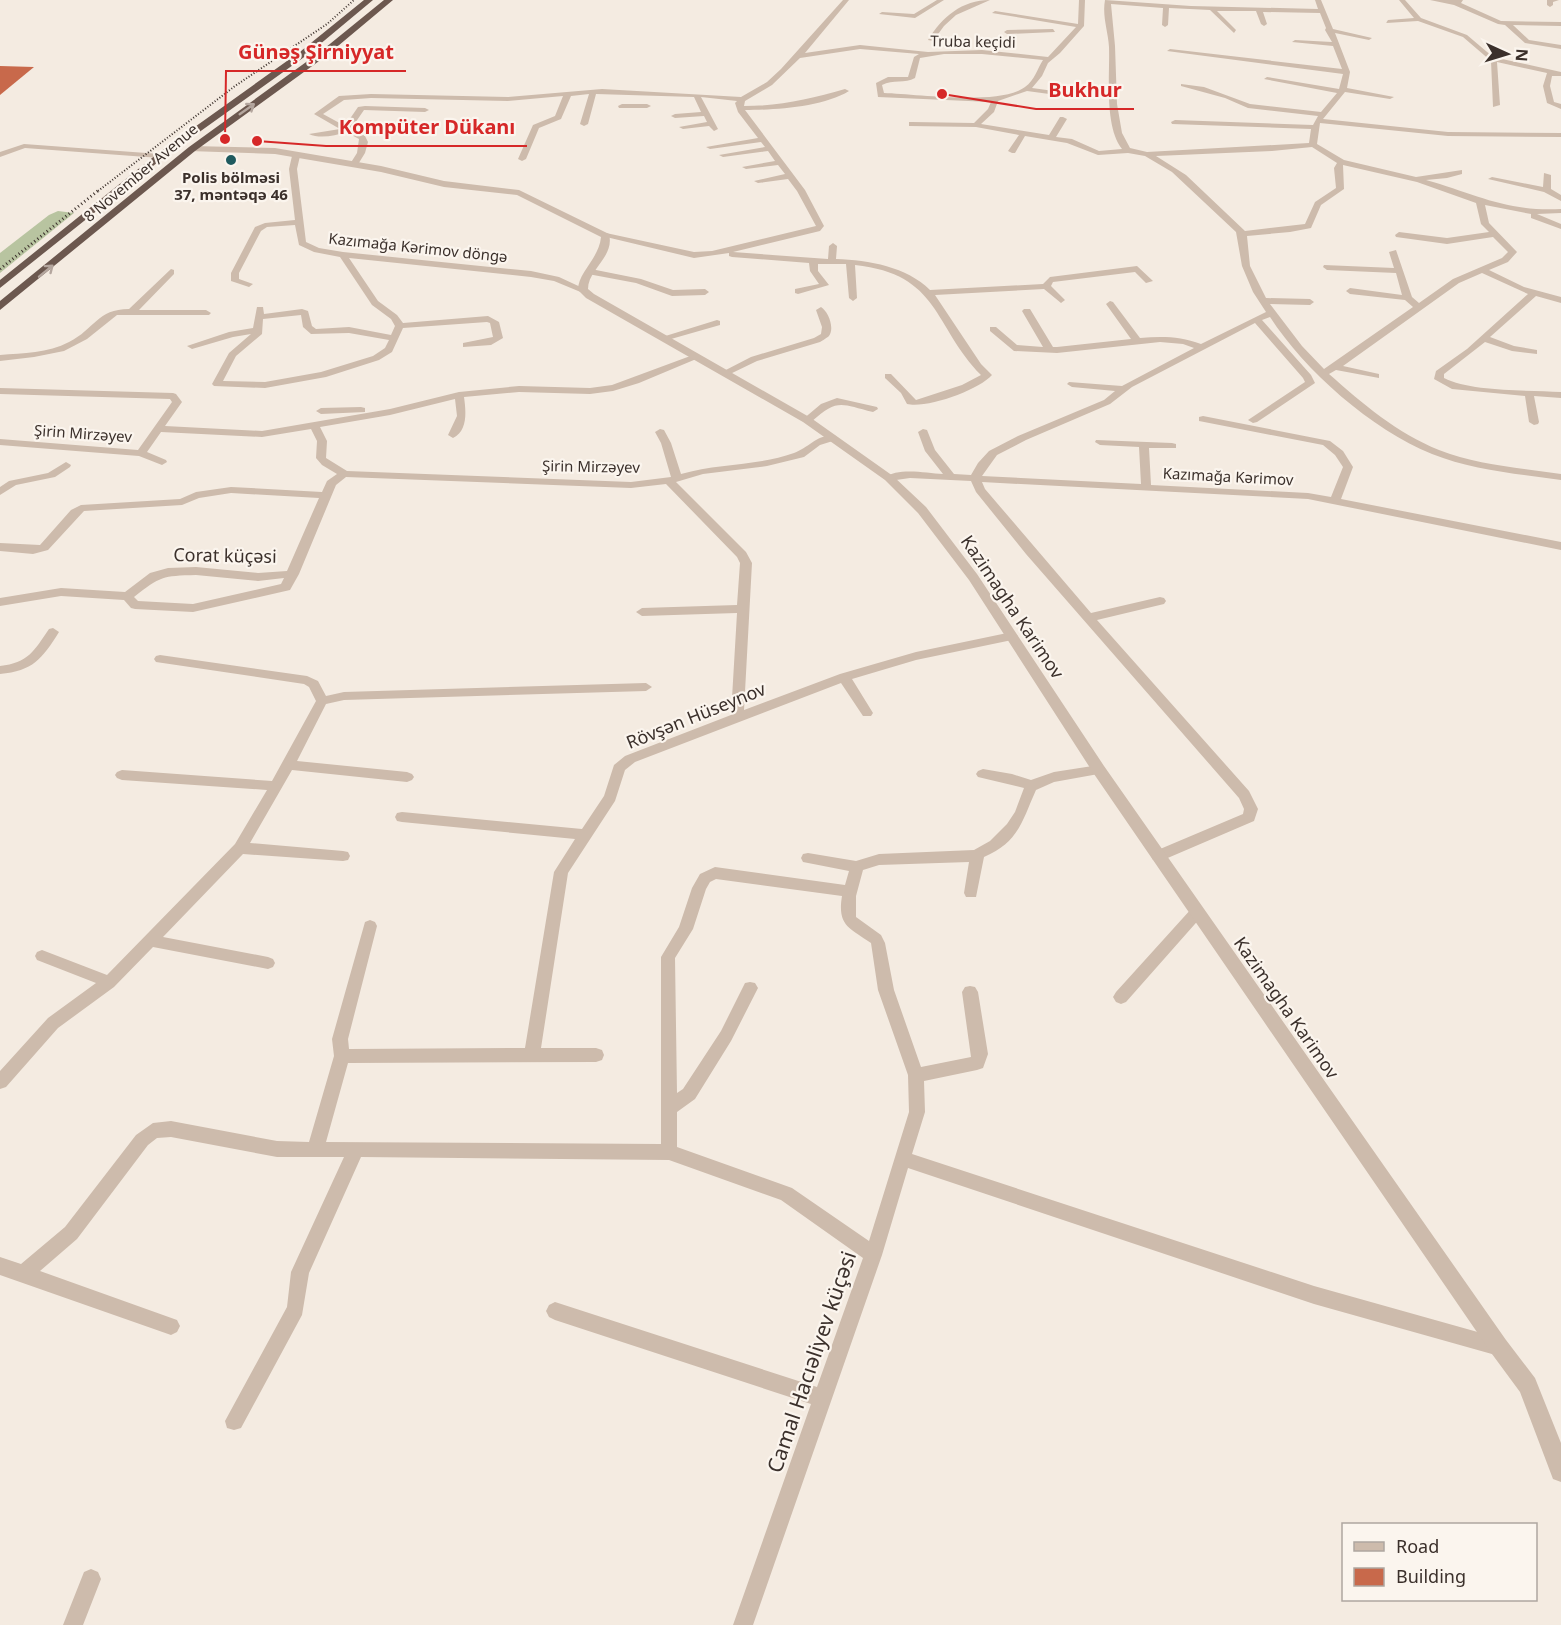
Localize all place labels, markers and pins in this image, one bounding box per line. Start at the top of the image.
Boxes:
callout: Günəş Şirniyyat [226,33,406,71]
callout: Bukhur [1036,71,1134,109]
callout: Kompüter Dükanı [326,108,527,146]
marker: Polis bölməsi 37, məntəqə 46 [224,153,238,167]
place label: Polis bölməsi 37, məntəqə 46 [174,167,288,204]

